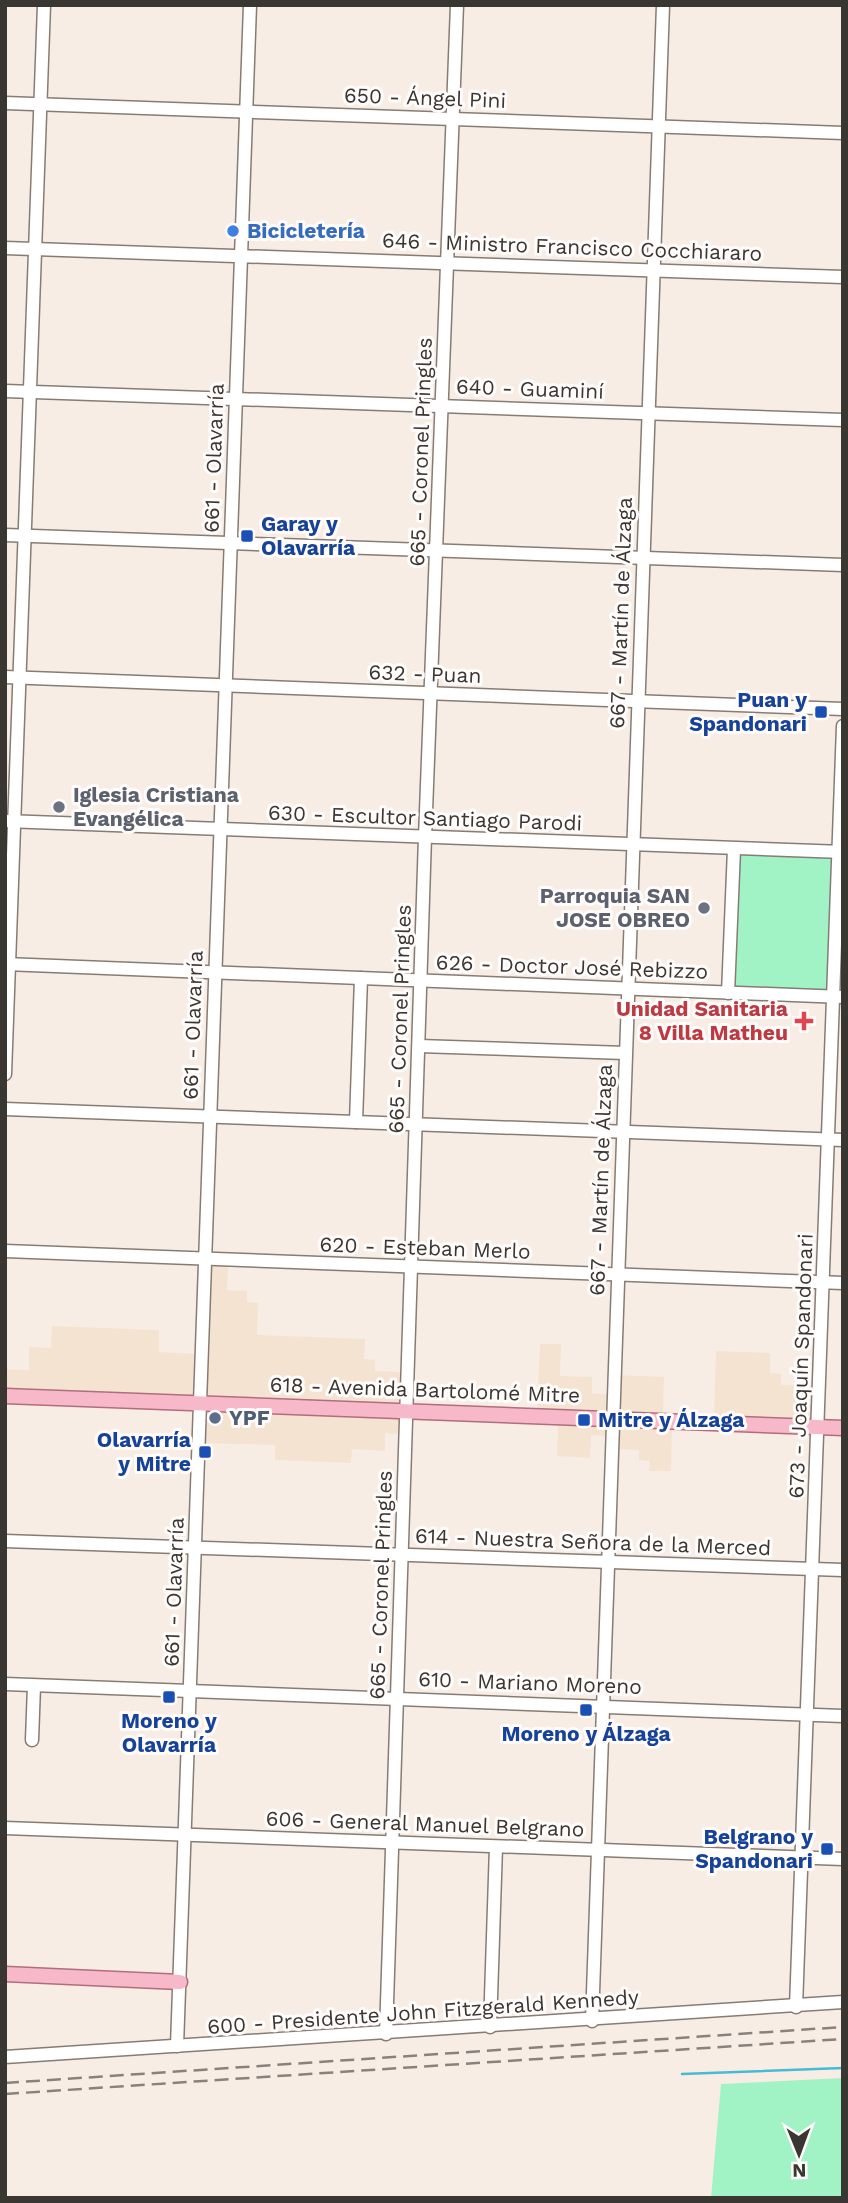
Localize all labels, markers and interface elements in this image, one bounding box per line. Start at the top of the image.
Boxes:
street label: 650 - Ángel Pini [344,82,507,113]
place label: Bicicletería [247,218,366,243]
marker: Bicicletería [225,223,241,239]
street label: 646 - Ministro Francisco Cocchiararo [381,227,763,266]
street label: 665 - Coronel Pringles [404,337,437,567]
street label: 640 - Guaminí [456,373,605,404]
street label: 661 - Olavarría [198,383,229,533]
street label: 667 - Martín de Álzaga [604,497,637,729]
place label: Garay y Olavarría [261,511,356,560]
marker: Garay y Olavarría [239,528,255,544]
street label: 632 - Puan [368,659,482,688]
place label: Puan y Spandonari [689,687,807,736]
marker: Puan y Spandonari [813,704,829,720]
place label: Iglesia Cristiana Evangélica [73,782,240,831]
marker: Iglesia Cristiana Evangélica [51,799,67,815]
street label: 630 - Escultor Santiago Parodi [267,800,583,835]
place label: Parroquia SAN JOSE OBREO [540,883,690,932]
marker: Parroquia SAN JOSE OBREO [696,900,712,916]
street label: 665 - Coronel Pringles [383,904,416,1134]
street label: 626 - Doctor José Rebizzo [435,949,709,984]
street label: 661 - Olavarría [177,950,208,1100]
place label: Unidad Sanitaria 8 Villa Matheu [616,996,789,1045]
marker: Unidad Sanitaria 8 Villa Matheu [794,1011,814,1031]
street label: 667 - Martín de Álzaga [584,1064,617,1296]
street label: 620 - Esteban Merlo [319,1231,531,1264]
street label: 673 - Joaquín Spandonari [783,1233,818,1499]
street label: 618 - Avenida Bartolomé Mitre [269,1372,581,1407]
place label: YPF [229,1405,270,1430]
place label: Mitre y Álzaga [598,1407,745,1432]
marker: YPF [207,1410,223,1426]
marker: Mitre y Álzaga [576,1412,592,1428]
place label: Olavarría y Mitre [97,1427,192,1476]
marker: Olavarría y Mitre [197,1444,213,1460]
street label: 665 - Coronel Pringles [364,1470,397,1700]
street label: 661 - Olavarría [158,1517,189,1667]
street label: 614 - Nuestra Señora de la Merced [414,1523,772,1560]
street label: 610 - Mariano Moreno [418,1666,642,1699]
marker: Moreno y Olavarría [161,1689,177,1705]
marker: Moreno y Álzaga [578,1702,594,1718]
place label: Moreno y Olavarría [121,1708,217,1757]
place label: Moreno y Álzaga [501,1721,671,1746]
street label: 606 - General Manuel Belgrano [265,1805,585,1842]
place label: Belgrano y Spandonari [695,1824,813,1873]
marker: Belgrano y Spandonari [819,1841,835,1857]
street label: 600 - Presidente John Fitzgerald Kennedy [206,1984,640,2039]
north arrow [764,2119,834,2189]
text: N [792,2159,807,2182]

